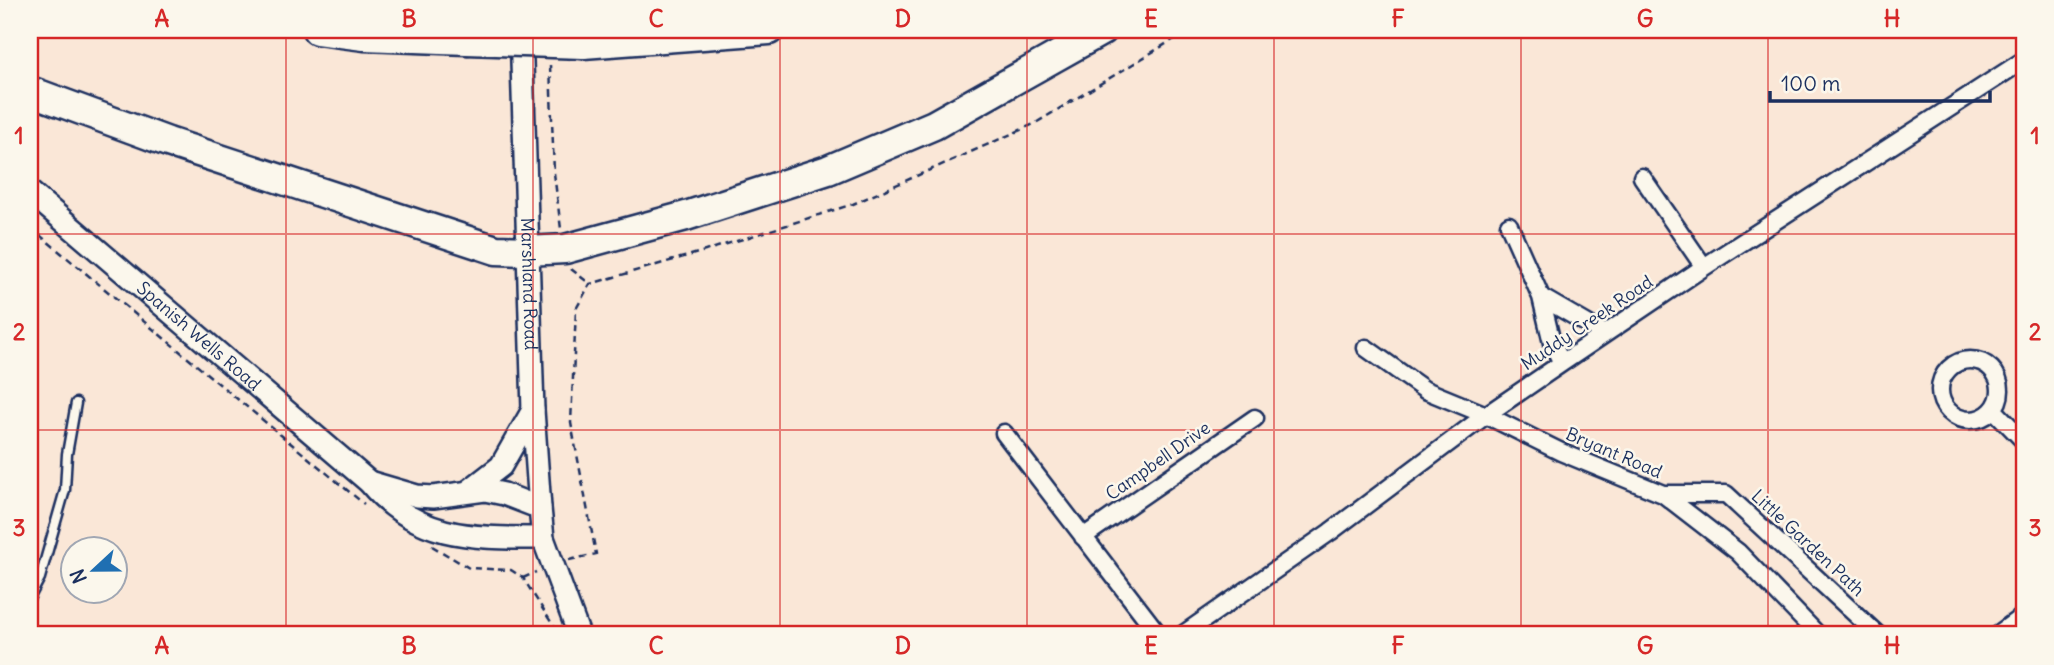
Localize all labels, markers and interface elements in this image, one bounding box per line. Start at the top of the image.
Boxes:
text: A [155,4,170,33]
text: B [401,4,417,33]
text: C [648,4,664,33]
text: D [895,4,911,33]
text: E [1144,4,1158,33]
text: F [1391,4,1405,33]
text: G [1637,4,1653,33]
text: H [1884,4,1900,33]
scale bar [1770,60,1991,104]
text: 100 m [1781,70,1840,97]
text: 1 [14,121,24,150]
text: 1 [2030,121,2040,150]
street label: Marshland Road [516,217,543,351]
street label: Muddy Creek Road [1516,270,1657,375]
street label: Spanish Wells Road [132,276,266,396]
text: 2 [13,317,26,346]
text: 2 [2029,317,2042,346]
street label: Campbell Drive [1101,416,1215,505]
street label: Bryant Road [1563,422,1666,483]
street label: Little Garden Path [1747,484,1870,601]
text: 3 [12,513,26,542]
text: 3 [2028,513,2042,542]
north arrow [60,536,130,606]
text: N [65,566,92,587]
text: A [155,631,170,660]
text: B [401,631,417,660]
text: C [648,631,664,660]
text: D [895,631,911,660]
text: E [1144,631,1158,660]
text: F [1391,631,1405,660]
text: G [1637,631,1653,660]
text: H [1884,631,1900,660]

